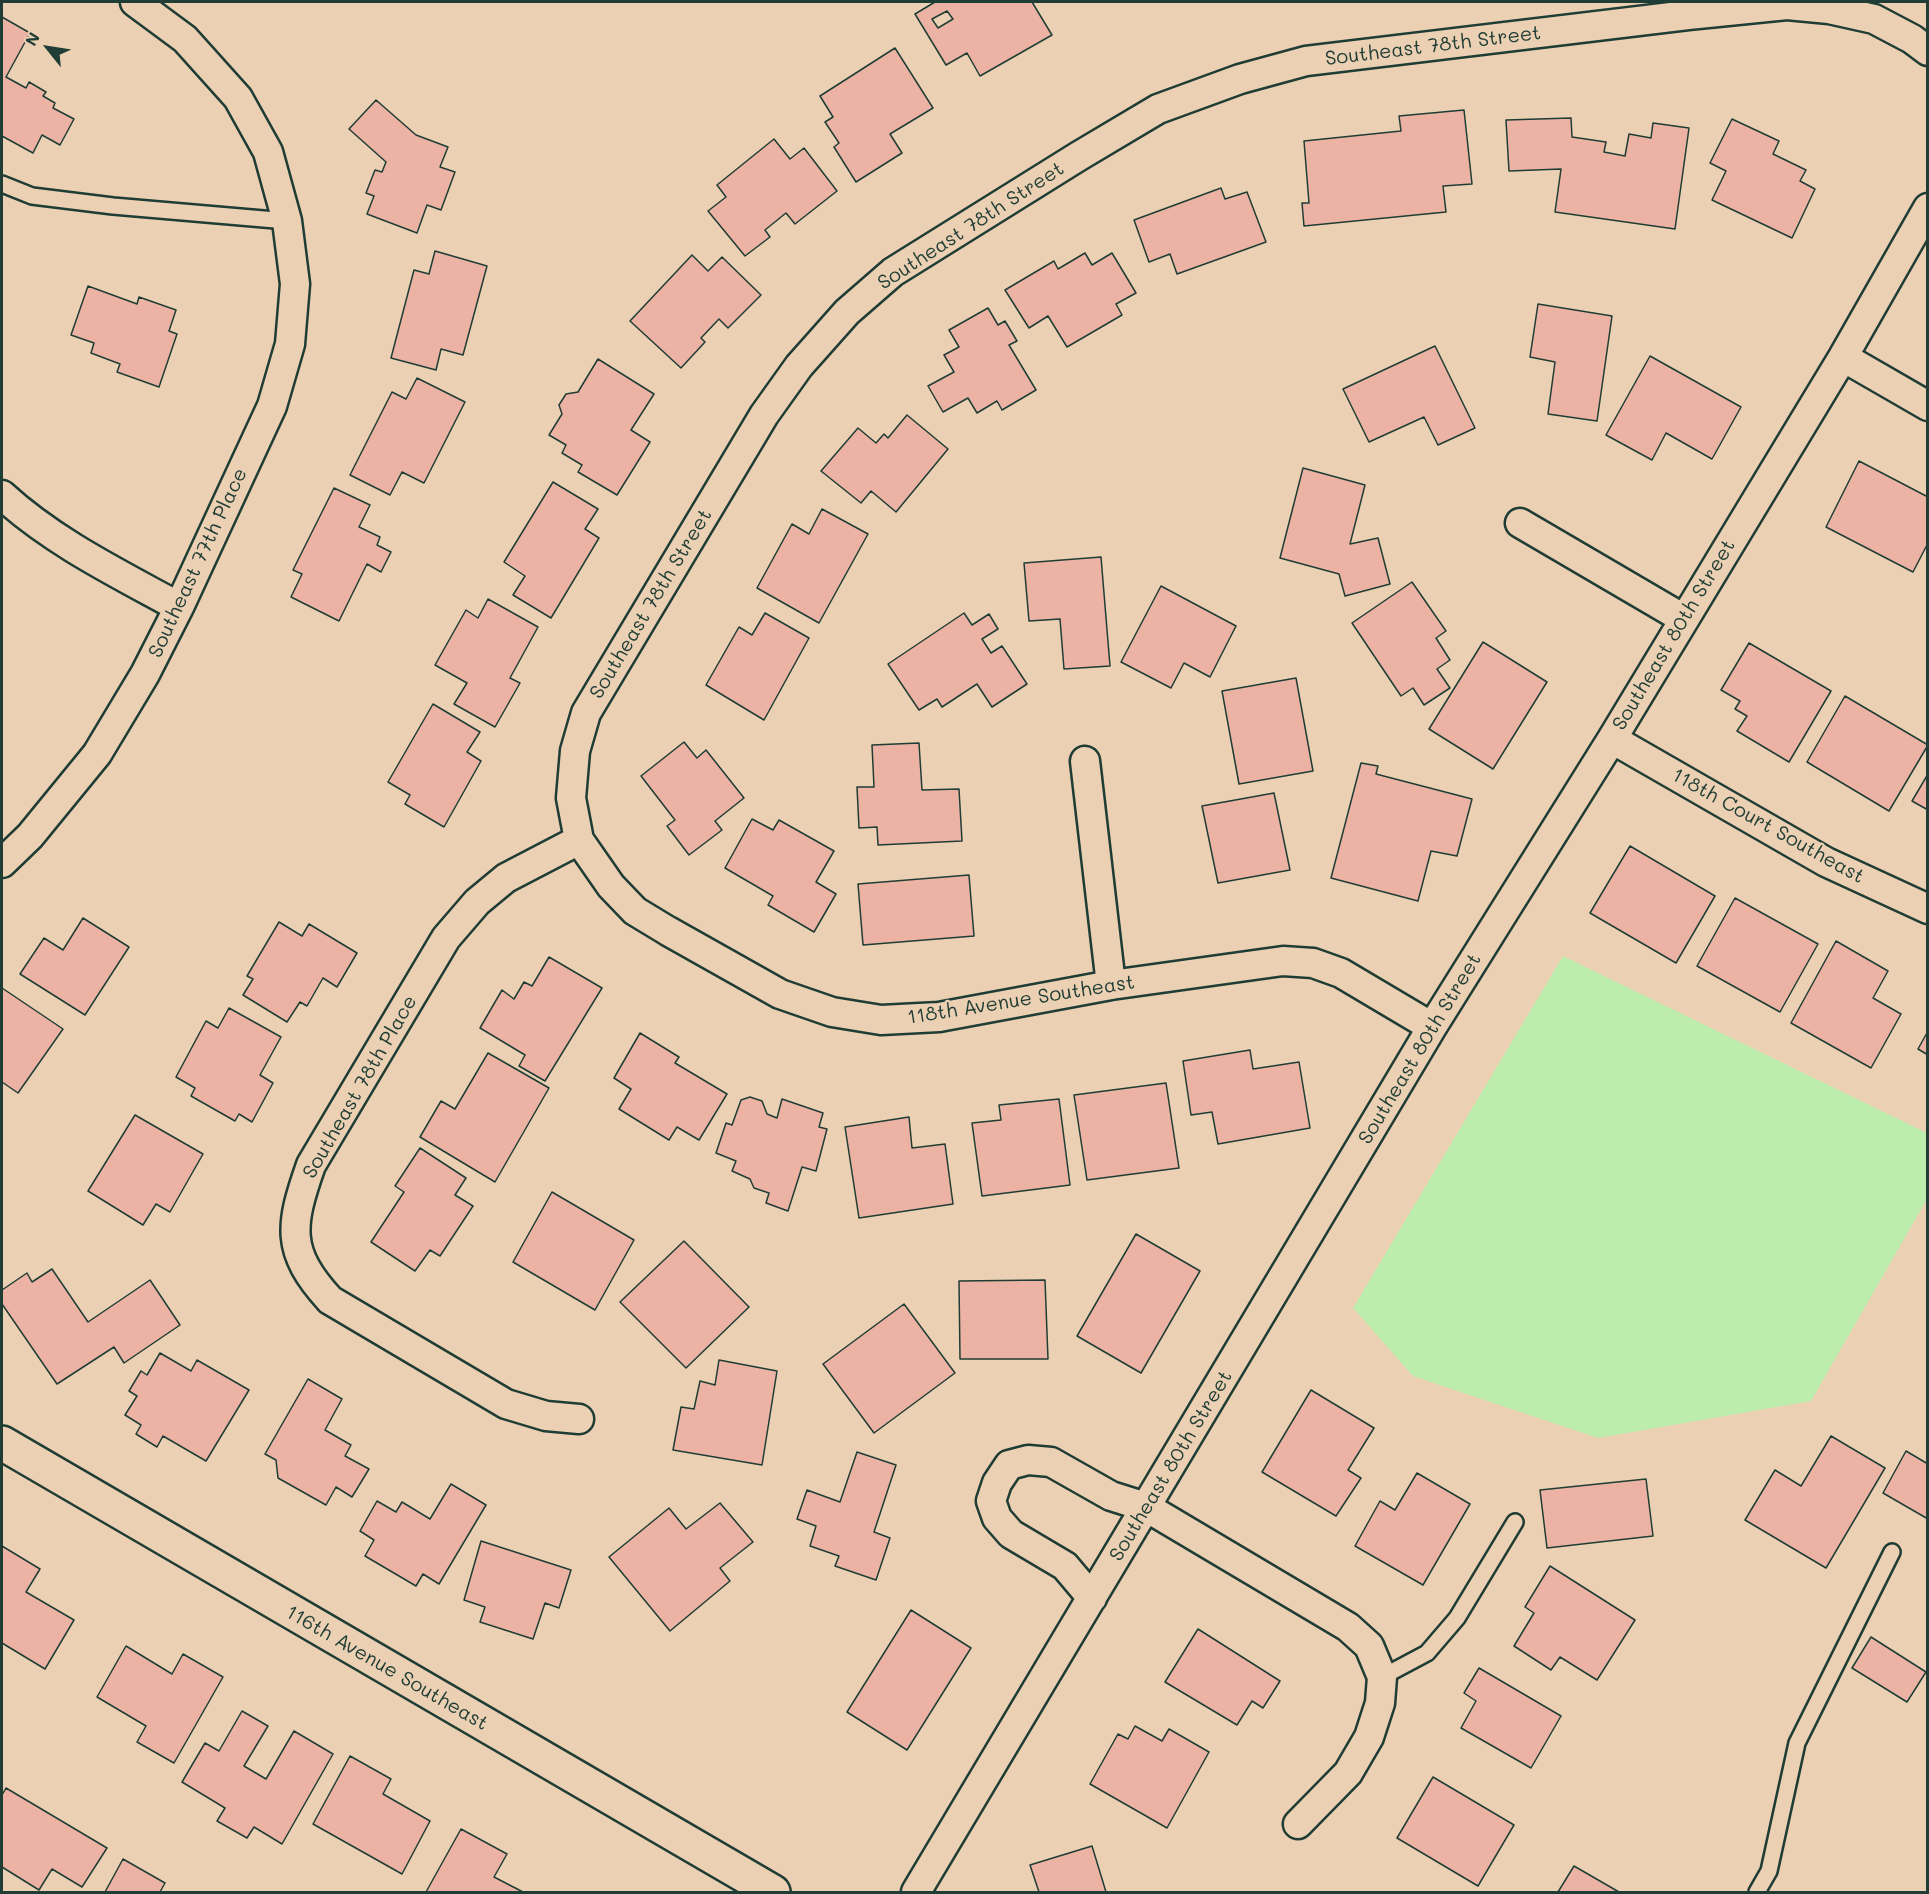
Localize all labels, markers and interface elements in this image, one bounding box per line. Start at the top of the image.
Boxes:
north arrow [18,18,78,78]
street label: Southeast 78th Street [1324,21,1542,71]
text: N [20,28,44,49]
street label: Southeast 78th Street [873,157,1069,295]
street label: Southeast 77th Place [143,464,253,662]
street label: Southeast 78th Street [585,505,717,703]
street label: Southeast 80th Street [1607,535,1741,735]
street label: 118th Court Southeast [1668,763,1868,889]
street label: Southeast 80th Street [1353,949,1487,1149]
street label: 118th Avenue Southeast [906,970,1136,1030]
street label: Southeast 78th Place [298,991,422,1183]
street label: Southeast 80th Street [1104,1366,1238,1566]
street label: 116th Avenue Southeast [282,1600,492,1736]

